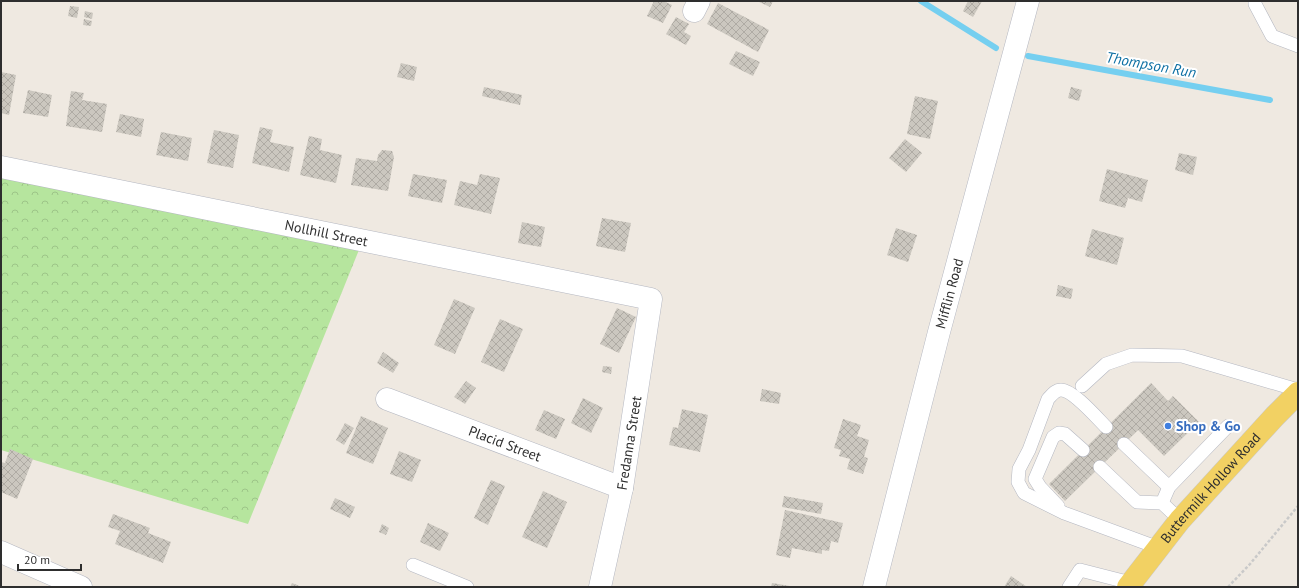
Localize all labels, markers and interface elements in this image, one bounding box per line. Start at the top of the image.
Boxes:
water label: Thompson Run [1104,47,1198,82]
street label: Nollhill Street [283,216,370,250]
street label: Mifflin Road [931,256,967,331]
street label: Fredanna Street [613,394,645,491]
place label: Shop & Go [1176,417,1241,435]
marker: Shop & Go [1163,421,1173,431]
street label: Placid Street [466,422,544,466]
street label: Buttermilk Hollow Road [1156,429,1264,547]
scale bar [18,546,81,572]
text: 20 m [24,552,50,567]

